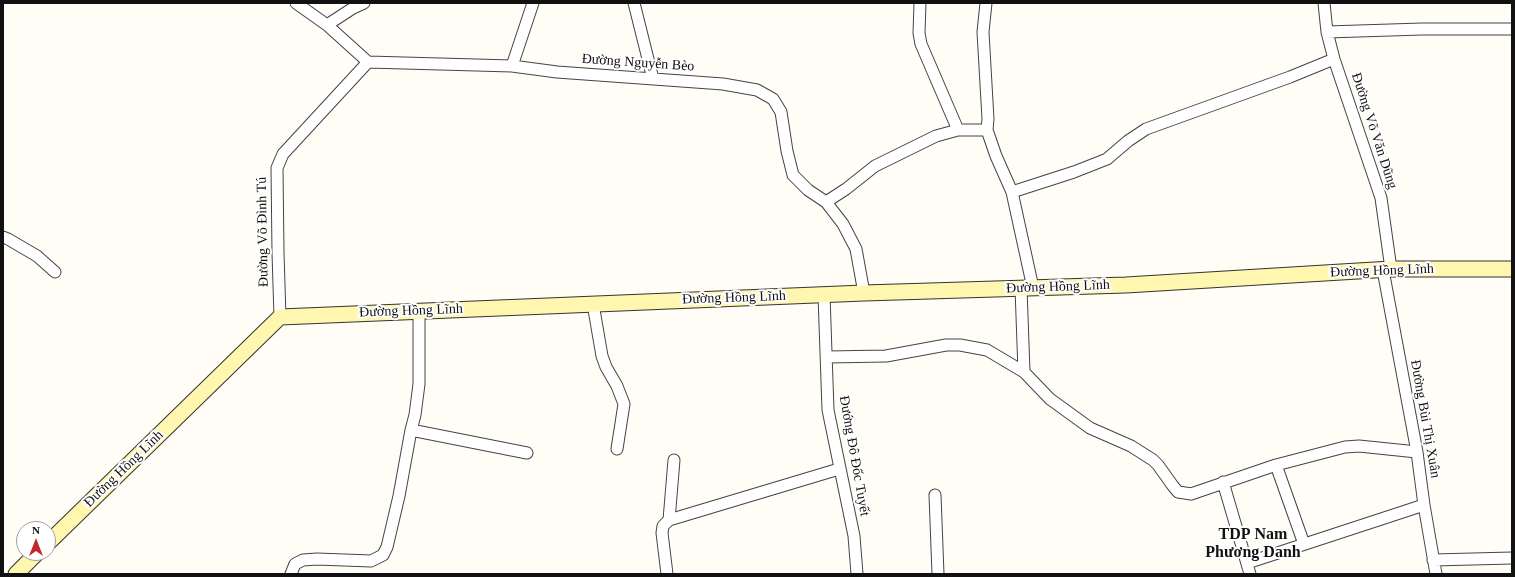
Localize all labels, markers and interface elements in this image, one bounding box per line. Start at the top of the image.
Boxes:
street label: Đường Nguyễn Bèo [581,51,695,75]
street label: Đường Võ Văn Dũng [1347,71,1401,191]
street label: Đường Võ Đình Tú [254,177,272,287]
street label: Đường Hồng Lĩnh [1330,261,1434,281]
street label: Đường Hồng Lĩnh [1006,277,1110,297]
street label: Đường Hồng Lĩnh [682,288,786,308]
street label: Đường Hồng Lĩnh [359,301,463,321]
street label: Đường Bùi Thị Xuân [1406,359,1444,479]
street label: Đướng Đô Đốc Tuyết [835,394,873,518]
street label: Đường Hồng Lĩnh [81,427,167,511]
north arrow [16,521,56,561]
text: N [32,524,40,536]
district label: TDP Nam Phương Danh [1205,525,1301,563]

